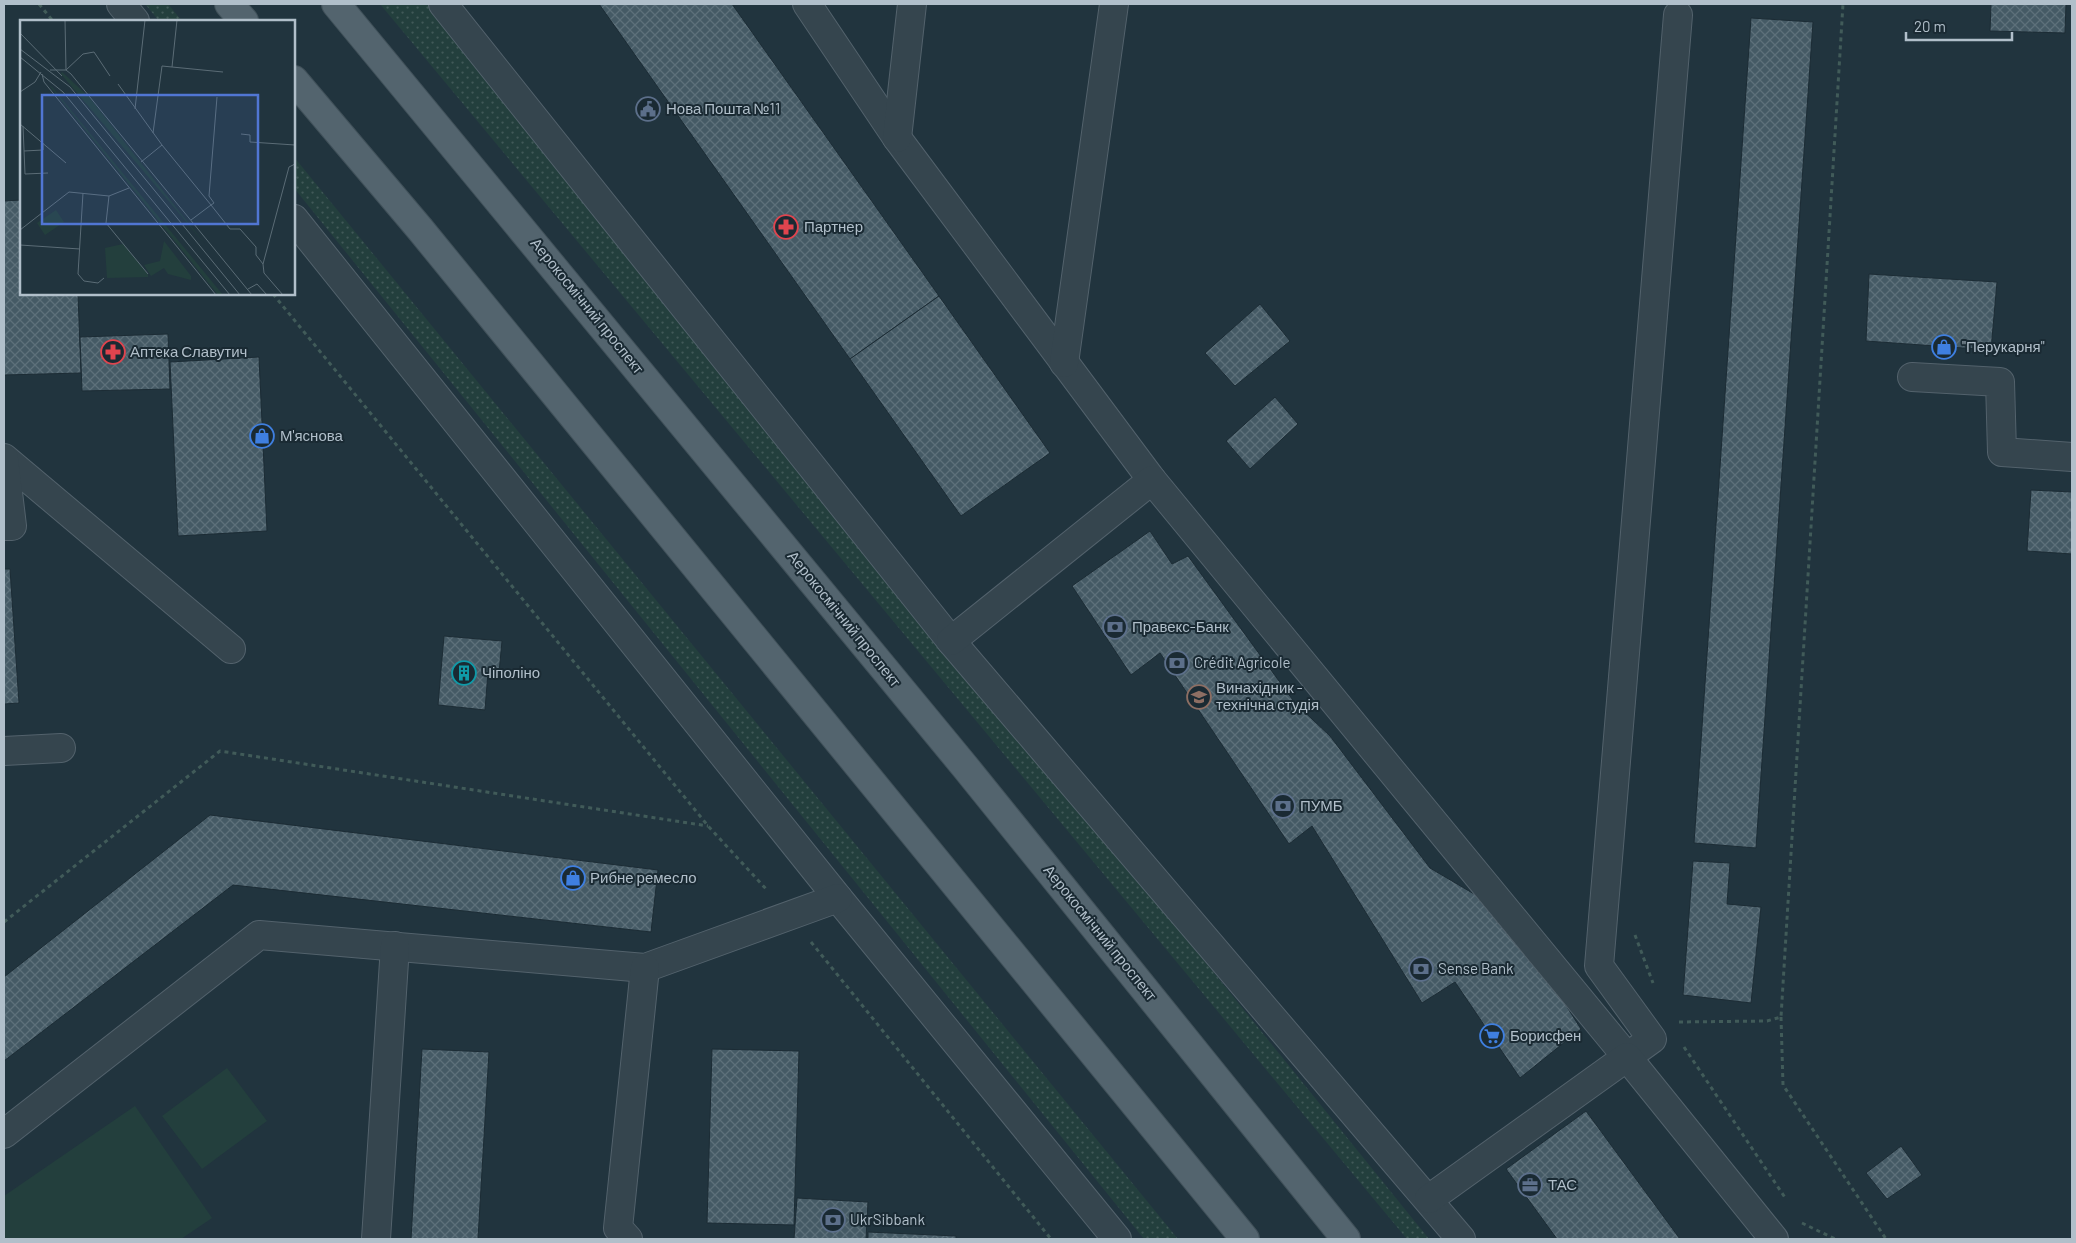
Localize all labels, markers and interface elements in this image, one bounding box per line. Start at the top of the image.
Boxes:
scale bar [1906,10,2012,42]
text: 20 m [1914,17,1946,35]
inset map [20,20,295,295]
public building icon: Нова Пошта №11 [635,96,661,122]
place label: Нова Пошта №11 [666,99,780,117]
pharmacy icon: Партнер [773,214,799,240]
place label: Партнер [804,217,863,235]
street label: Аерокосмічний проспект [527,234,648,377]
shop icon: "Перукарня" [1931,334,1957,360]
place label: "Перукарня" [1962,337,2045,355]
pharmacy icon: Аптeка Славутич [100,339,126,365]
place label: Аптeка Славутич [130,342,247,360]
shop icon: М'яснова [249,423,275,449]
place label: М'яснова [280,426,344,444]
street label: Аерокосмічний проспект [784,547,905,690]
bank icon: Правекс-Банк [1102,614,1128,640]
place label: Правекс-Банк [1132,617,1229,635]
bank icon: Crédit Agricole [1164,650,1190,676]
place label: Crédit Agricole [1194,653,1290,671]
building icon: Чіполіно [451,660,477,686]
place label: Чіполіно [482,663,540,681]
place label: Винахідник - технічна студія [1216,678,1319,713]
school or university icon: Винахідник - технічна студія [1186,684,1212,710]
bank icon: ПУМБ [1270,793,1296,819]
place label: ПУМБ [1300,796,1343,814]
street label: Аерокосмічний проспект [1040,861,1161,1004]
shop icon: Рибне ремесло [560,865,586,891]
place label: Рибне ремесло [590,868,697,886]
bank icon: Sense Bank [1408,956,1434,982]
place label: Sense Bank [1438,959,1514,977]
supermarket icon: Борисфен [1479,1023,1505,1049]
place label: Борисфен [1510,1026,1581,1044]
office icon: ТАС [1517,1172,1543,1198]
place label: ТАС [1548,1175,1577,1193]
bank icon: UkrSibbank [820,1207,846,1233]
place label: UkrSibbank [850,1210,925,1228]

